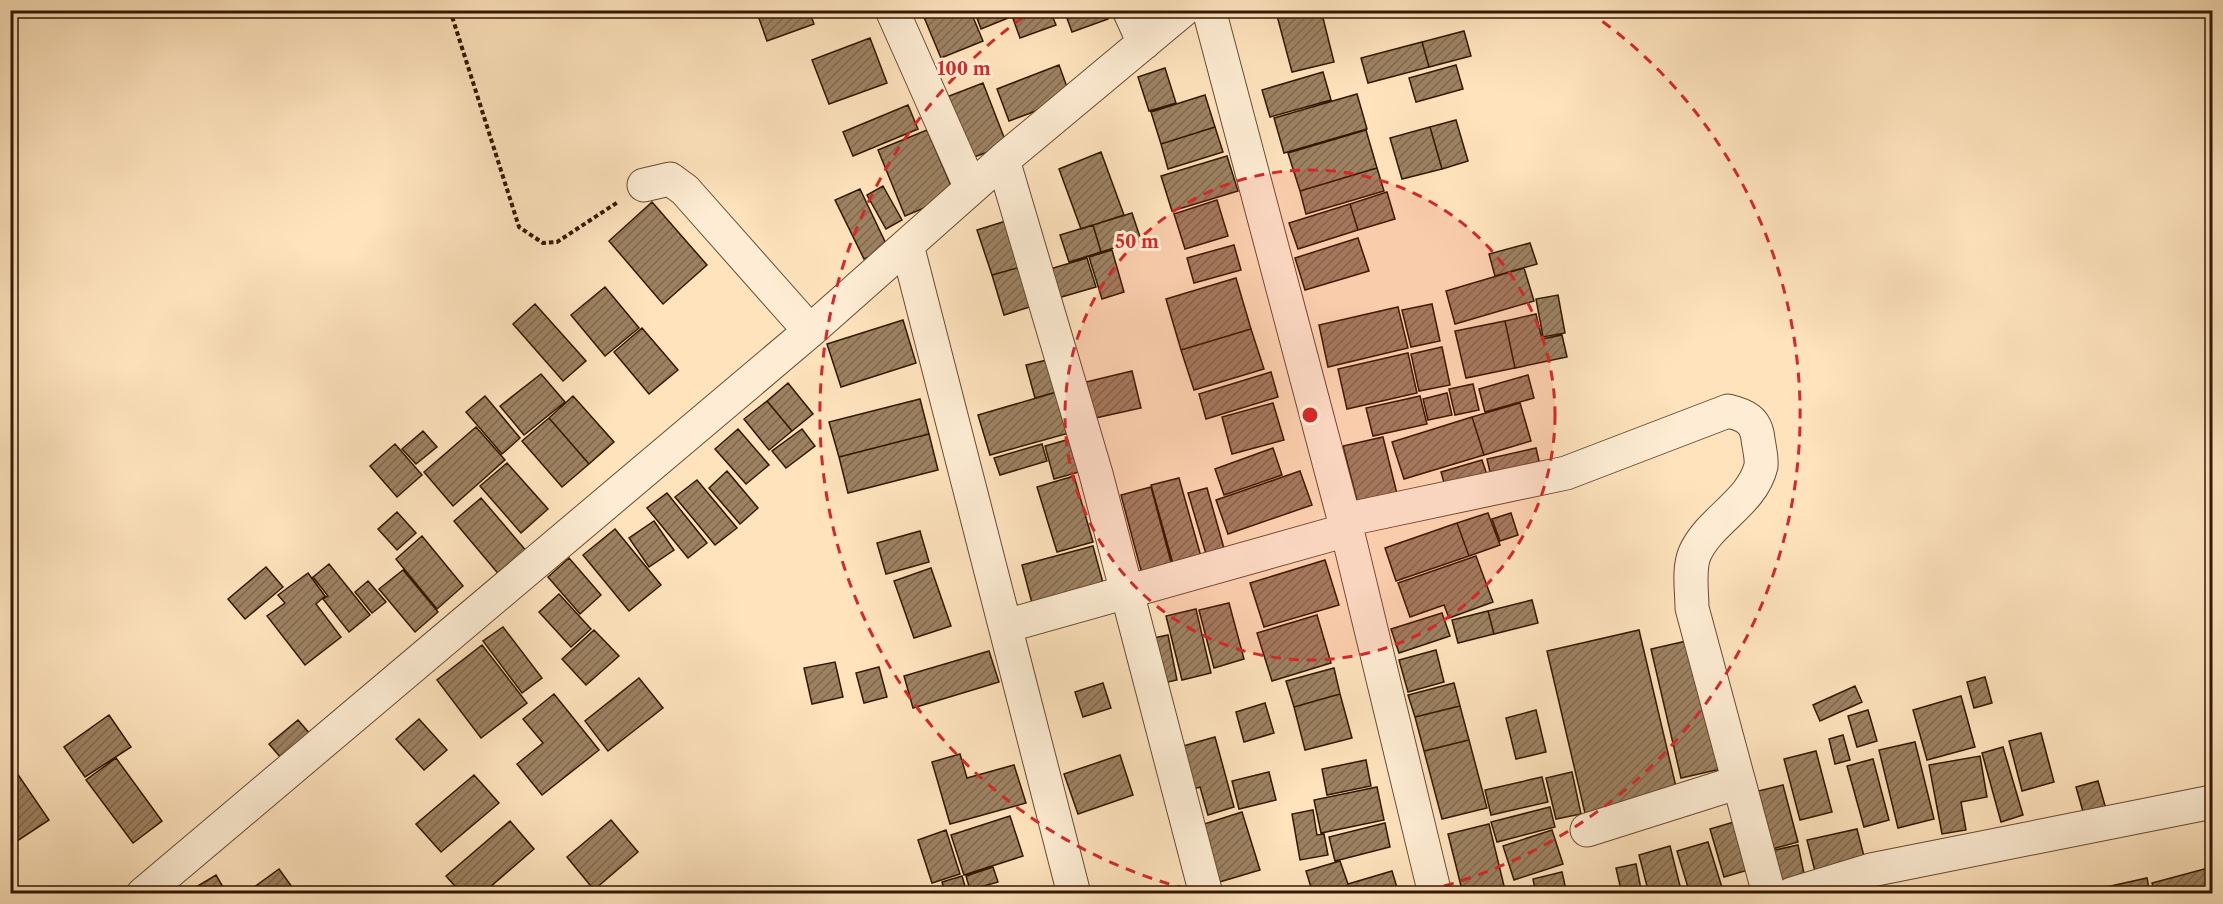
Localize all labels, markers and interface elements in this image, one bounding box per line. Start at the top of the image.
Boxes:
text: 100 m [937,58,991,80]
text: 50 m [1115,231,1159,253]
centre of rings [1300,405,1320,425]

